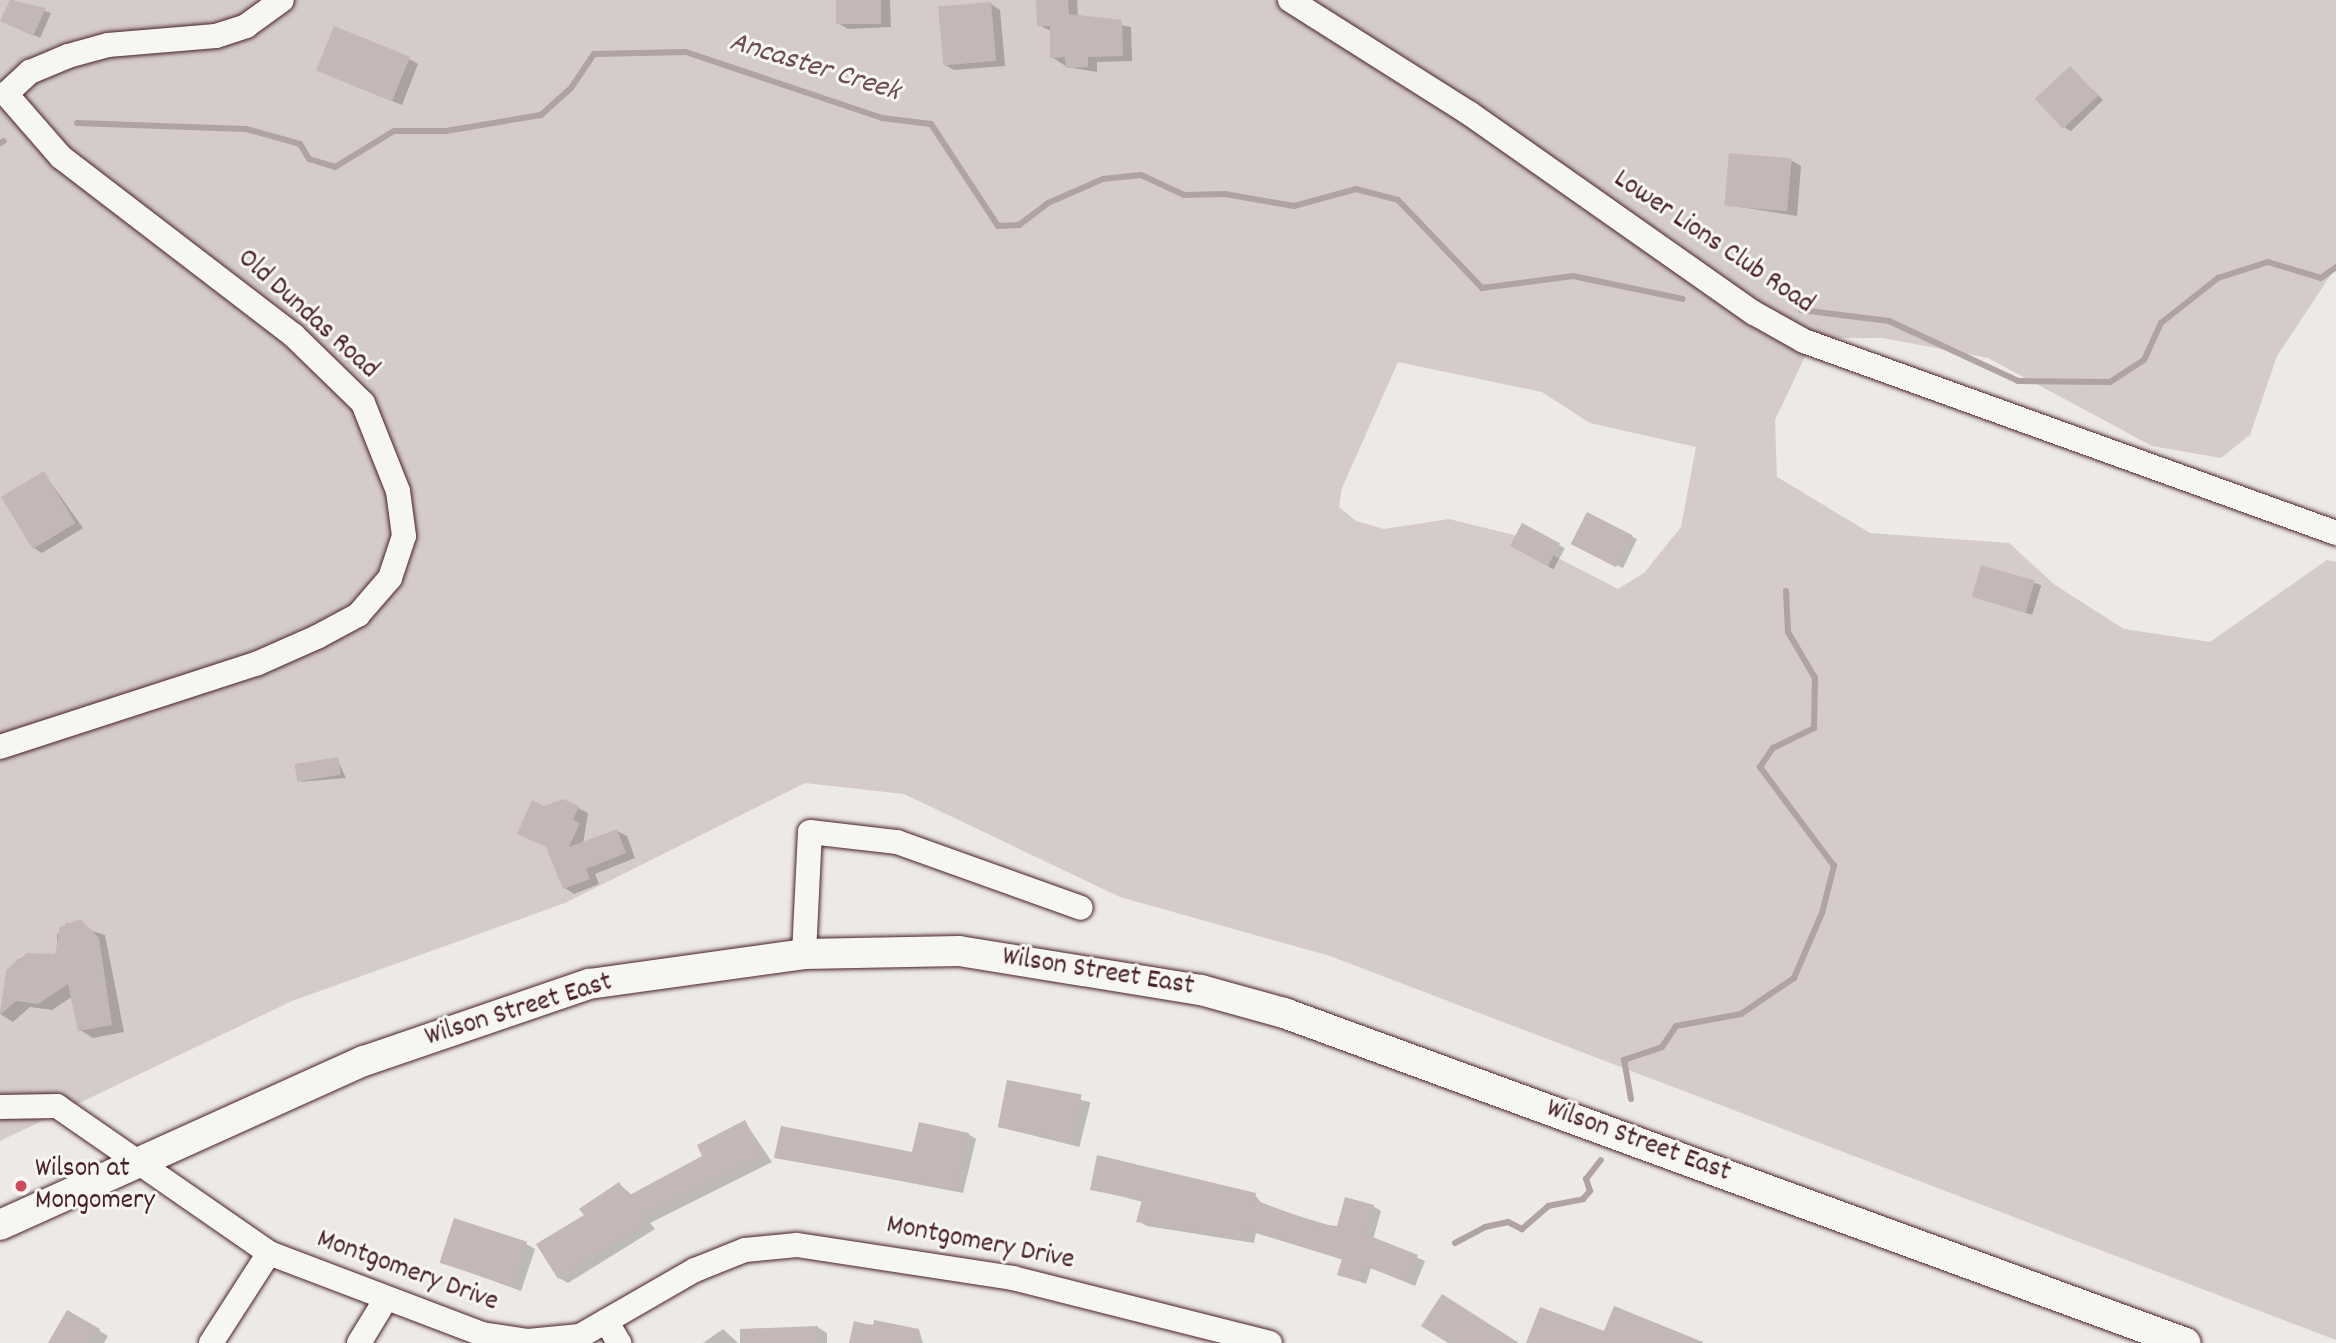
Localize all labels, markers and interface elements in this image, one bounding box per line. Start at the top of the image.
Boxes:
water label: Ancaster Creek [725,26,903,112]
street label: Lower Lions Club Road [1606,163,1820,323]
street label: Old Dundas Road [229,243,385,387]
street label: Wilson Street East [1000,941,1196,1005]
street label: Wilson Street East [421,967,617,1055]
street label: Wilson Street East [1541,1093,1735,1191]
place label: Wilson at Mongomery [35,1153,155,1219]
marker: Wilson at Mongomery [13,1178,29,1194]
street label: Montgomery Drive [883,1209,1077,1279]
street label: Montgomery Drive [312,1224,502,1320]

